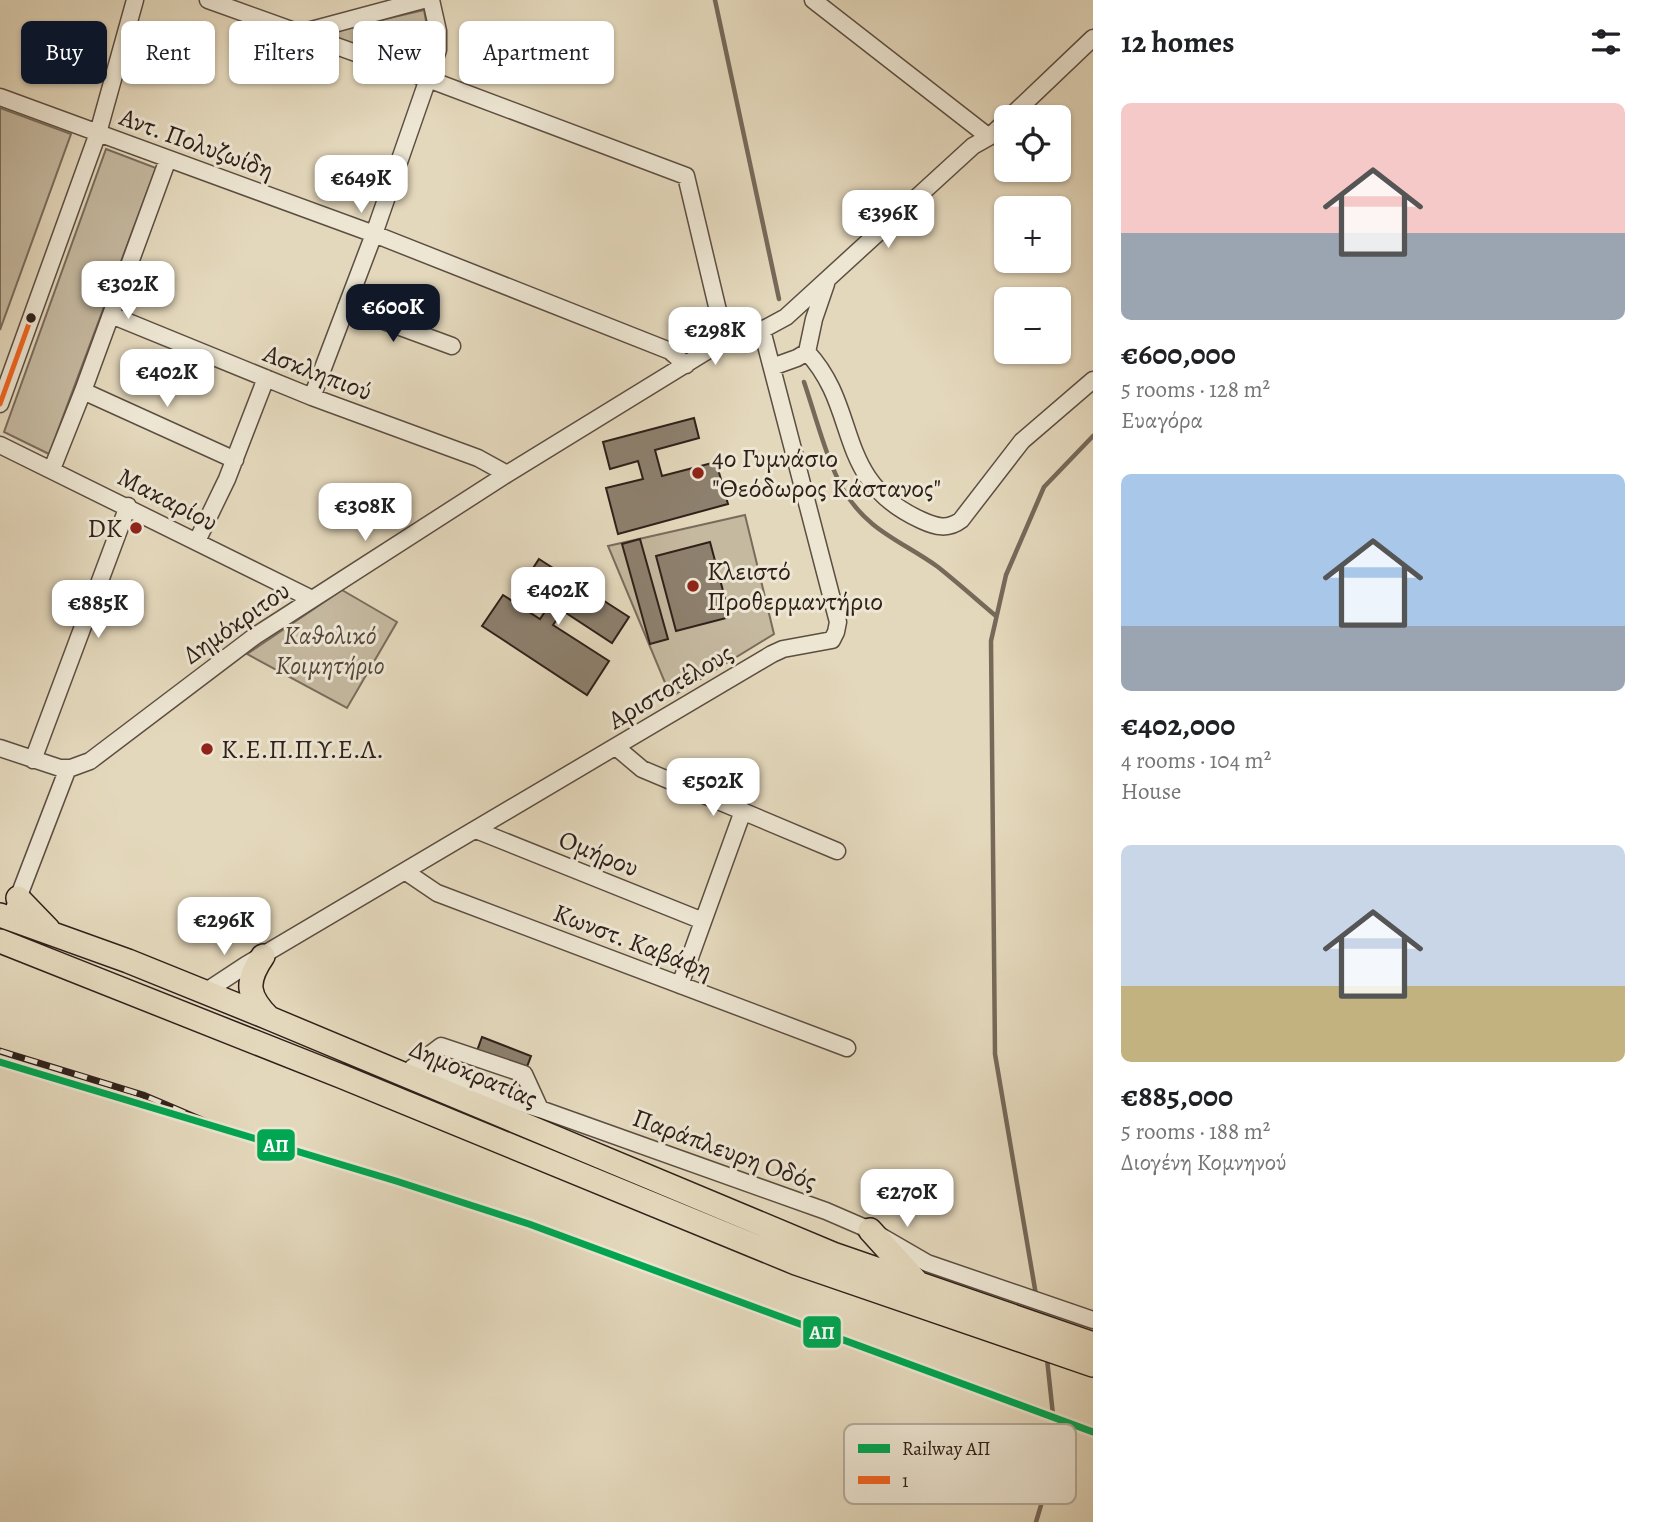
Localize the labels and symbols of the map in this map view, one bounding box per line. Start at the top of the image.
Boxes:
street label: Αντ. Πολυζωίδη [114,99,279,188]
pin: €649K [312,156,410,215]
pin: €396K [839,190,937,250]
pin: €302K [79,262,177,321]
pin: €600K [344,284,442,344]
pin: €298K [666,308,764,367]
unlabelled marker [24,311,38,325]
street label: Ασκληπιού [258,335,377,409]
pin: €402K [118,350,216,409]
place label: 4ο Γυμνάσιο "Θεόδωρος Κάστανος" [712,441,941,506]
street label: Μακαρίου [112,459,224,540]
marker: 4ο Γυμνάσιο "Θεόδωρος Κάστανος" [690,465,706,481]
pin: €308K [316,484,414,543]
place label: DK [87,511,123,546]
marker: DK [128,520,144,536]
place label: Κλειστό Προθερμαντήριο [707,554,883,619]
pin: €402K [509,568,607,627]
street label: Δημόκριτου [176,573,297,672]
marker: Κλειστό Προθερμαντήριο [685,578,701,594]
pin: €885K [49,580,147,640]
park label: Καθολικό Κοιμητήριο [275,618,385,683]
street label: Αριστοτέλους [600,635,739,738]
place label: Κ.Ε.Π.Π.Υ.Ε.Λ. [221,732,384,767]
marker: Κ.Ε.Π.Π.Υ.Ε.Λ. [199,741,215,757]
pin: €502K [664,758,762,818]
street label: Ομήρου [554,822,644,885]
street label: Κωνστ. Καβάφη [548,895,717,988]
pin: €296K [175,898,273,957]
street label: Δημοκρατίας [404,1031,543,1116]
street label: Παράπλευρη Οδός [628,1100,822,1199]
line badge: ΑΠ [256,1128,296,1162]
text: ΑΠ [262,1133,289,1159]
pin: €270K [858,1170,956,1229]
line badge: ΑΠ [802,1315,842,1349]
text: ΑΠ [808,1320,835,1346]
legend [844,1424,1076,1504]
text: Railway ΑΠ [902,1436,990,1462]
text: 1 [902,1468,909,1494]

